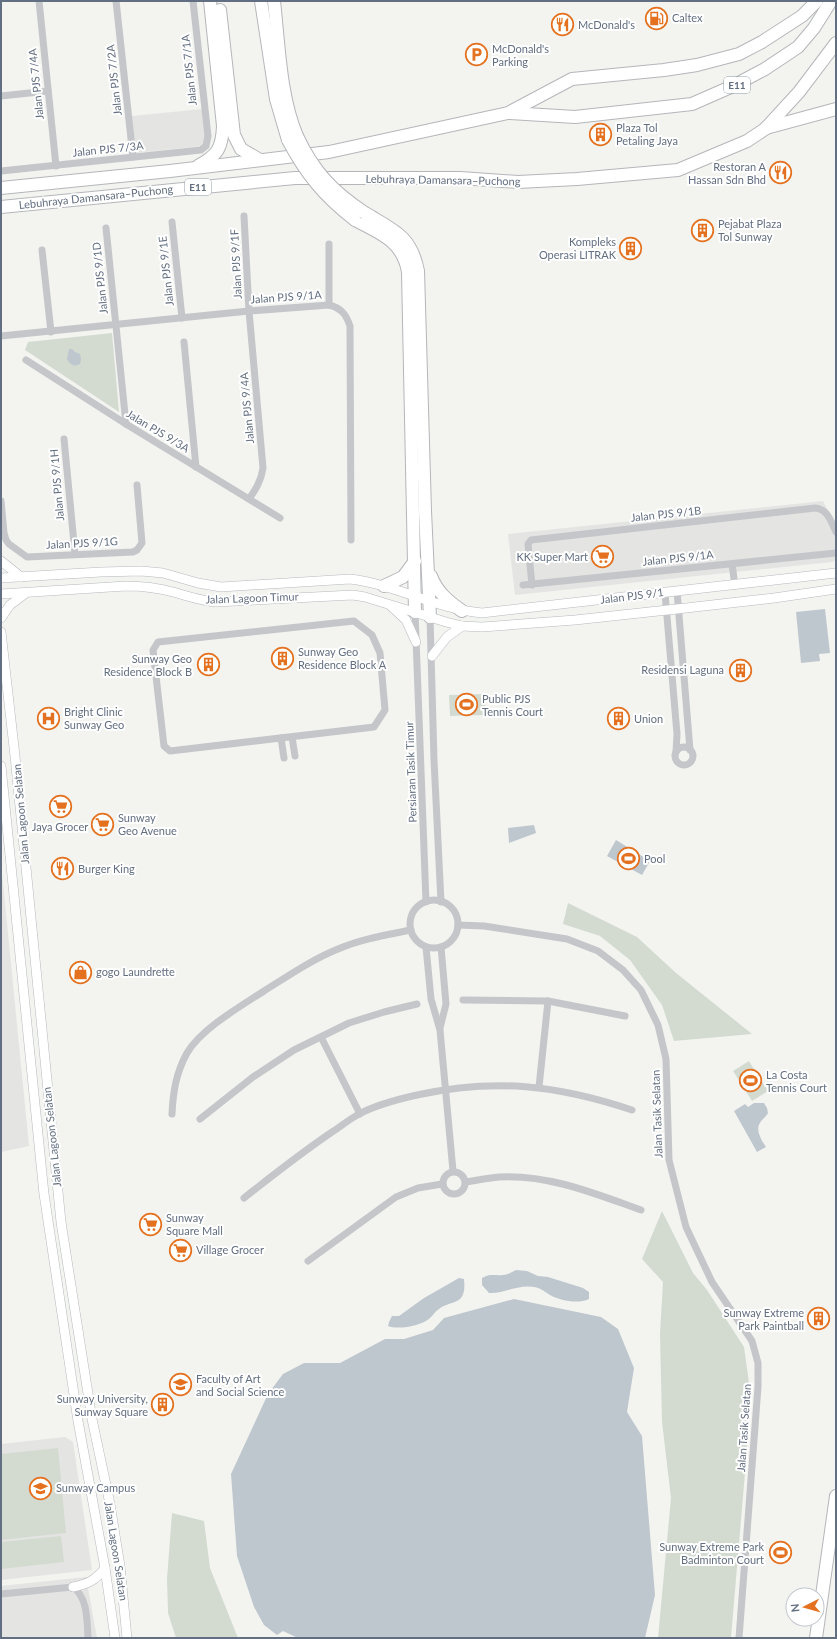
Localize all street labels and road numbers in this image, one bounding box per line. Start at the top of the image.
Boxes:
street label: Jalan PJS 7/1A [178,33,199,106]
street label: Jalan PJS 7/2A [103,43,124,116]
street label: Jalan PJS 7/4A [25,47,46,120]
road number: E11 [724,77,750,93]
street label: Jalan PJS 7/3A [72,138,145,159]
street label: Lebuhraya Damansara–Puchong [365,172,521,187]
road number: E11 [185,179,211,195]
street label: Lebuhraya Damansara–Puchong [18,182,174,211]
street label: Jalan PJS 9/1F [227,229,244,299]
street label: Jalan PJS 9/1E [155,235,176,307]
street label: Jalan PJS 9/1D [89,241,110,315]
street label: Jalan PJS 9/1A [250,287,322,305]
street label: Jalan PJS 9/4A [237,371,256,444]
street label: Jalan PJS 9/3A [124,407,193,455]
street label: Jalan PJS 9/1H [47,449,66,522]
street label: Jalan PJS 9/1B [630,503,702,524]
street label: Jalan PJS 9/1G [46,534,118,551]
street label: Jalan PJS 9/1A [642,547,715,568]
street label: Jalan PJS 9/1 [599,585,664,606]
street label: Jalan Lagoon Timur [205,589,299,606]
street label: Persiaran Tasik Timur [402,721,419,823]
street label: Jalan Lagoon Selatan [10,763,31,865]
street label: Jalan Tasik Selatan [648,1070,665,1158]
street label: Jalan Lagoon Selatan [40,1086,63,1188]
street label: Jalan Tasik Selatan [734,1383,753,1473]
street label: Jalan Lagoon Selatan [102,1500,131,1602]

